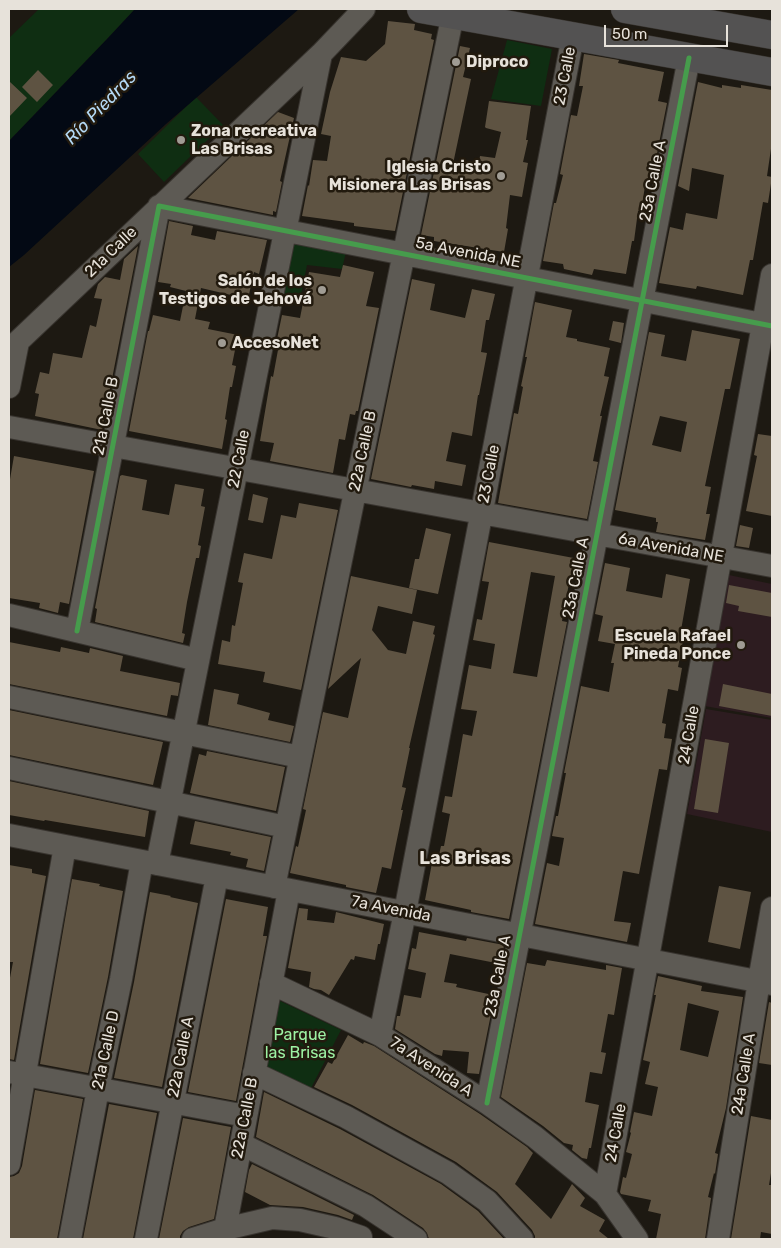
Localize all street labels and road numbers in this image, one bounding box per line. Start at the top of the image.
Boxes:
street label: 23 Calle [550,45,580,107]
street label: 23a Calle A [636,139,670,223]
street label: 21a Calle [81,222,141,282]
street label: 5a Avenida NE [414,233,522,273]
street label: 21a Calle B [89,375,123,457]
street label: 22a Calle B [345,409,381,493]
street label: 22 Calle [224,428,254,490]
street label: 23 Calle [474,443,504,505]
street label: 6a Avenida NE [617,529,725,567]
street label: 23a Calle A [559,536,593,620]
street label: 24 Calle [674,704,704,766]
street label: 7a Avenida [350,892,432,926]
street label: 23a Calle A [481,934,515,1018]
street label: 21a Calle D [88,1009,124,1091]
street label: 22a Calle A [164,1015,198,1099]
street label: 24a Calle A [728,1032,760,1116]
street label: 7a Avenida A [386,1033,476,1101]
street label: 22a Calle B [228,1076,262,1160]
street label: 24 Calle [601,1102,631,1164]

